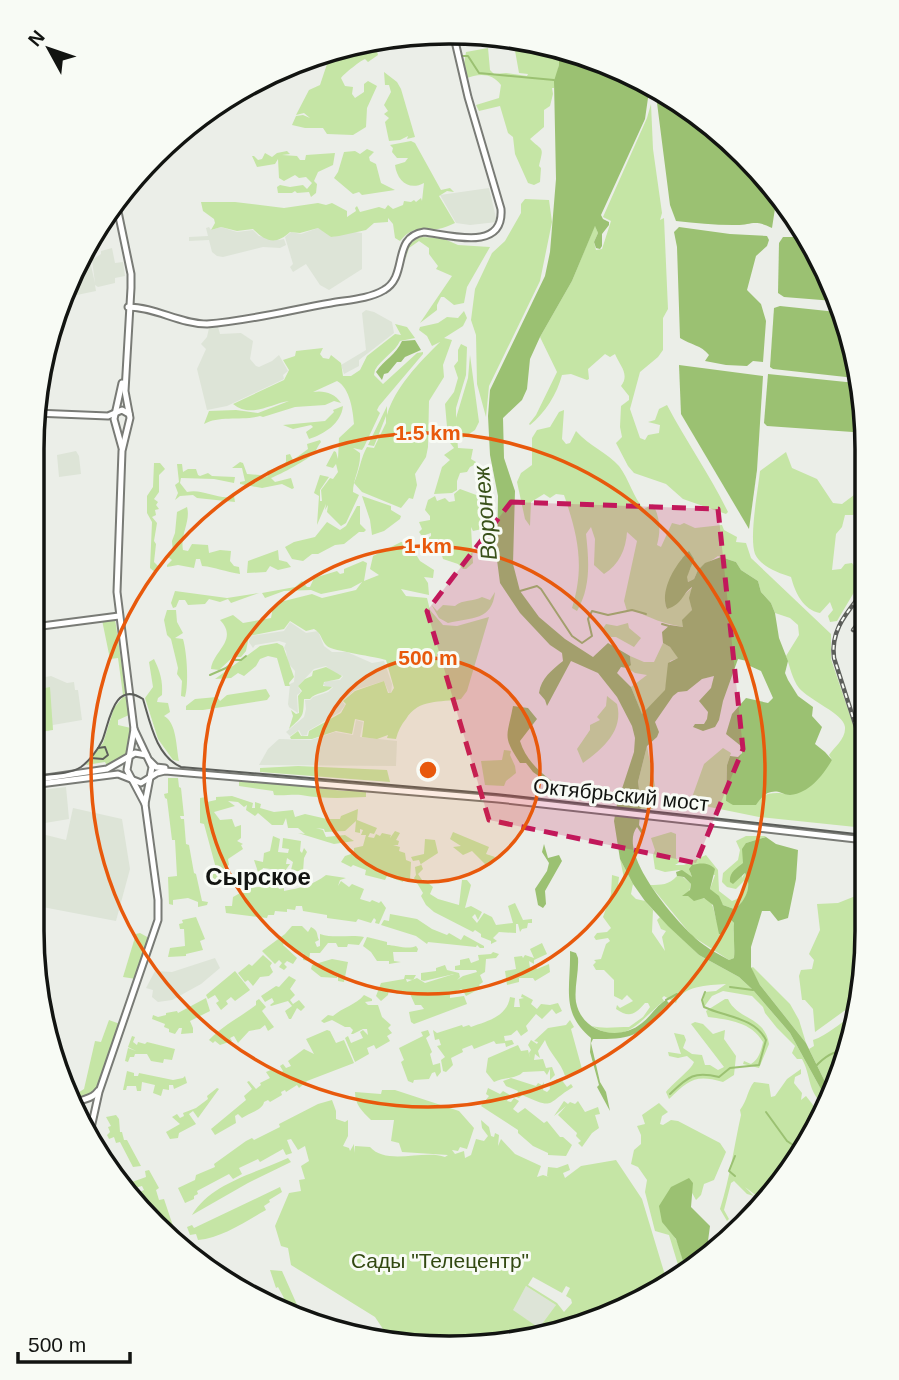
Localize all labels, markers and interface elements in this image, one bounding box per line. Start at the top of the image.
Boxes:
north arrow [14,14,84,84]
text: N [24,26,49,50]
text: 1.5 km [395,421,461,444]
water label: Воронеж [468,464,502,561]
text: 1 km [404,534,452,557]
text: 500 m [398,646,458,669]
centre of rings [416,758,440,782]
street label: Октябрьский мост [532,774,710,815]
district label: Сырское [205,863,311,890]
park label: Сады "Телецентр" [351,1249,529,1272]
scale bar [18,1320,130,1364]
text: 500 m [28,1333,86,1356]

